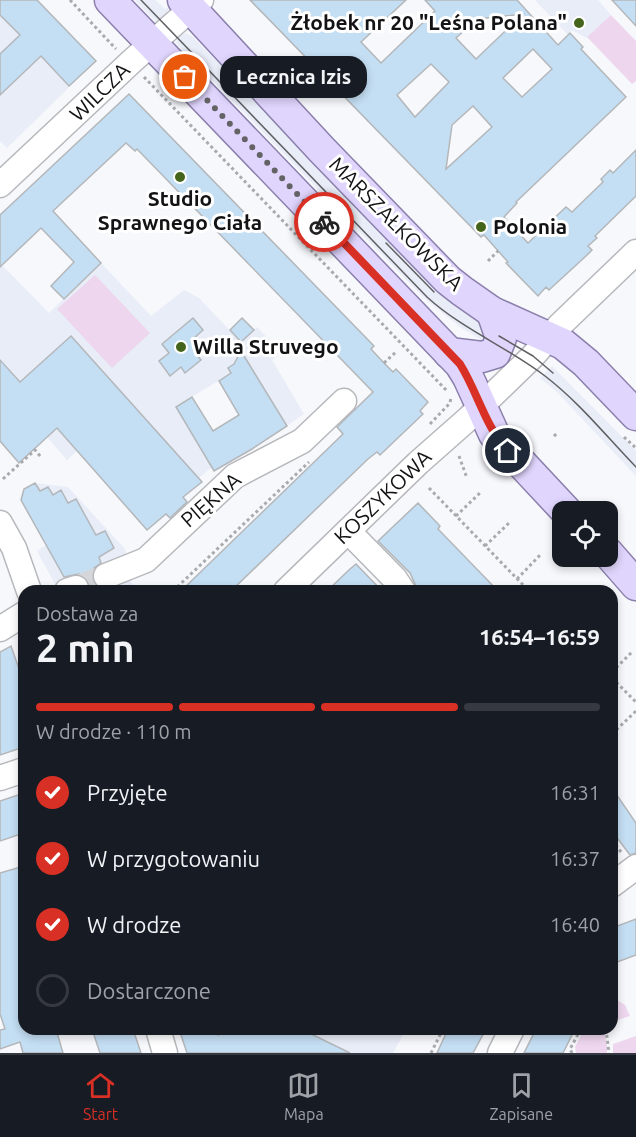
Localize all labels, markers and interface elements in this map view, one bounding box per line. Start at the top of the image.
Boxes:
place label: Żłobek nr 20 "Leśna Polana" [291,10,567,34]
marker: Żłobek nr 20 "Leśna Polana" [572,16,586,30]
pin [159,51,210,102]
callout: Lecznica Izis [221,56,368,98]
street label: WILCZA [64,57,134,126]
icon: bag [168,60,201,93]
text: Lecznica Izis [236,65,351,88]
street label: MARSZAŁKOWSKA [325,152,469,295]
marker: Studio Sprawnego Ciała [173,170,187,184]
place label: Studio Sprawnego Ciała [98,186,262,234]
courier [294,192,354,252]
icon: bike [308,206,341,239]
place label: Polonia [493,214,567,238]
marker: Polonia [474,220,488,234]
place label: Willa Struvego [193,334,339,358]
marker: Willa Struvego [174,340,188,354]
pin [482,425,533,476]
icon: home [491,434,524,467]
street label: KOSZYKOWA [329,444,436,548]
street label: PIĘKNA [176,467,245,532]
map controls [552,501,618,567]
button: locate [552,501,618,567]
text: Dostawa za [36,602,138,625]
text: 16:54–16:59 [479,624,600,649]
text: 2 min [36,626,135,669]
text: W drodze · 110 m [36,720,192,743]
icon: check [36,776,69,809]
text: Przyjęte [87,780,168,805]
text: 16:31 [550,781,600,804]
icon: check [36,842,69,875]
text: W przygotowaniu [87,846,260,871]
text: 16:37 [550,847,600,870]
icon: check [36,908,69,941]
text: W drodze [87,912,181,937]
text: 16:40 [550,913,600,936]
text: Dostarczone [87,978,211,1003]
tab: Start [83,1069,118,1123]
tab: Mapa [284,1069,324,1123]
tab: Zapisane [489,1069,553,1123]

